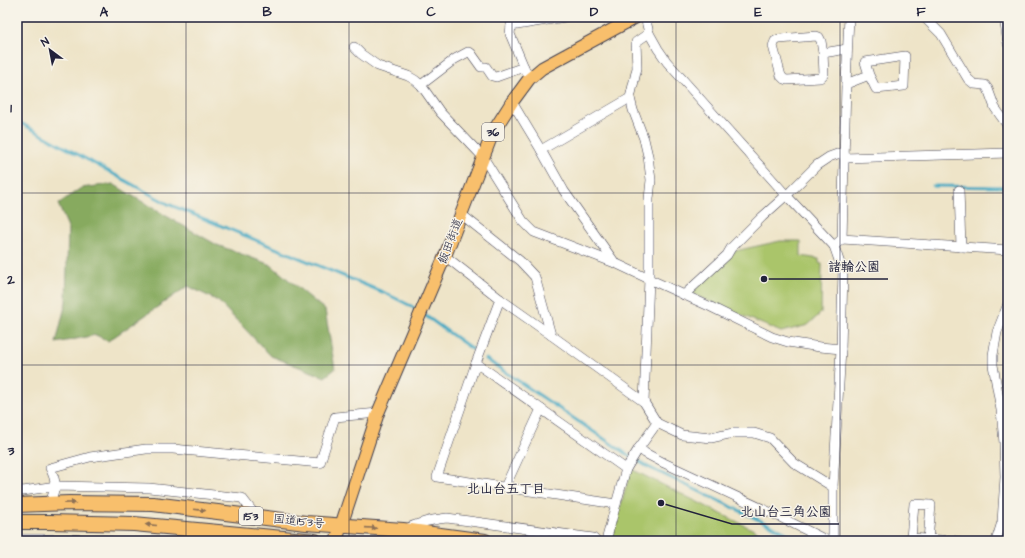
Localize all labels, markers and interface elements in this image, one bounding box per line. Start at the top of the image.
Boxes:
text: A [100,3,109,21]
text: B [262,3,272,21]
text: C [426,3,436,21]
text: D [590,3,599,21]
text: E [754,3,762,21]
text: F [916,3,926,21]
north arrow [30,30,70,70]
text: N [38,34,52,50]
text: 1 [10,99,12,117]
road number: 36 [482,123,504,141]
street label: 飯田街道 [434,216,467,267]
callout: 諸輪公園 [820,254,888,279]
text: 諸輪公園 [828,258,880,276]
text: 2 [6,271,15,289]
text: 3 [7,442,15,460]
district label: 北山台五丁目 [467,480,545,498]
callout: 北山台三角公園 [732,499,839,524]
one-way arrow [64,500,77,506]
text: 北山台三角公園 [740,503,832,521]
one-way arrow [194,506,206,513]
road number: 153 [239,507,263,525]
street label: 国道153号 [272,510,326,533]
one-way arrow [145,522,157,529]
one-way arrow [365,524,377,531]

